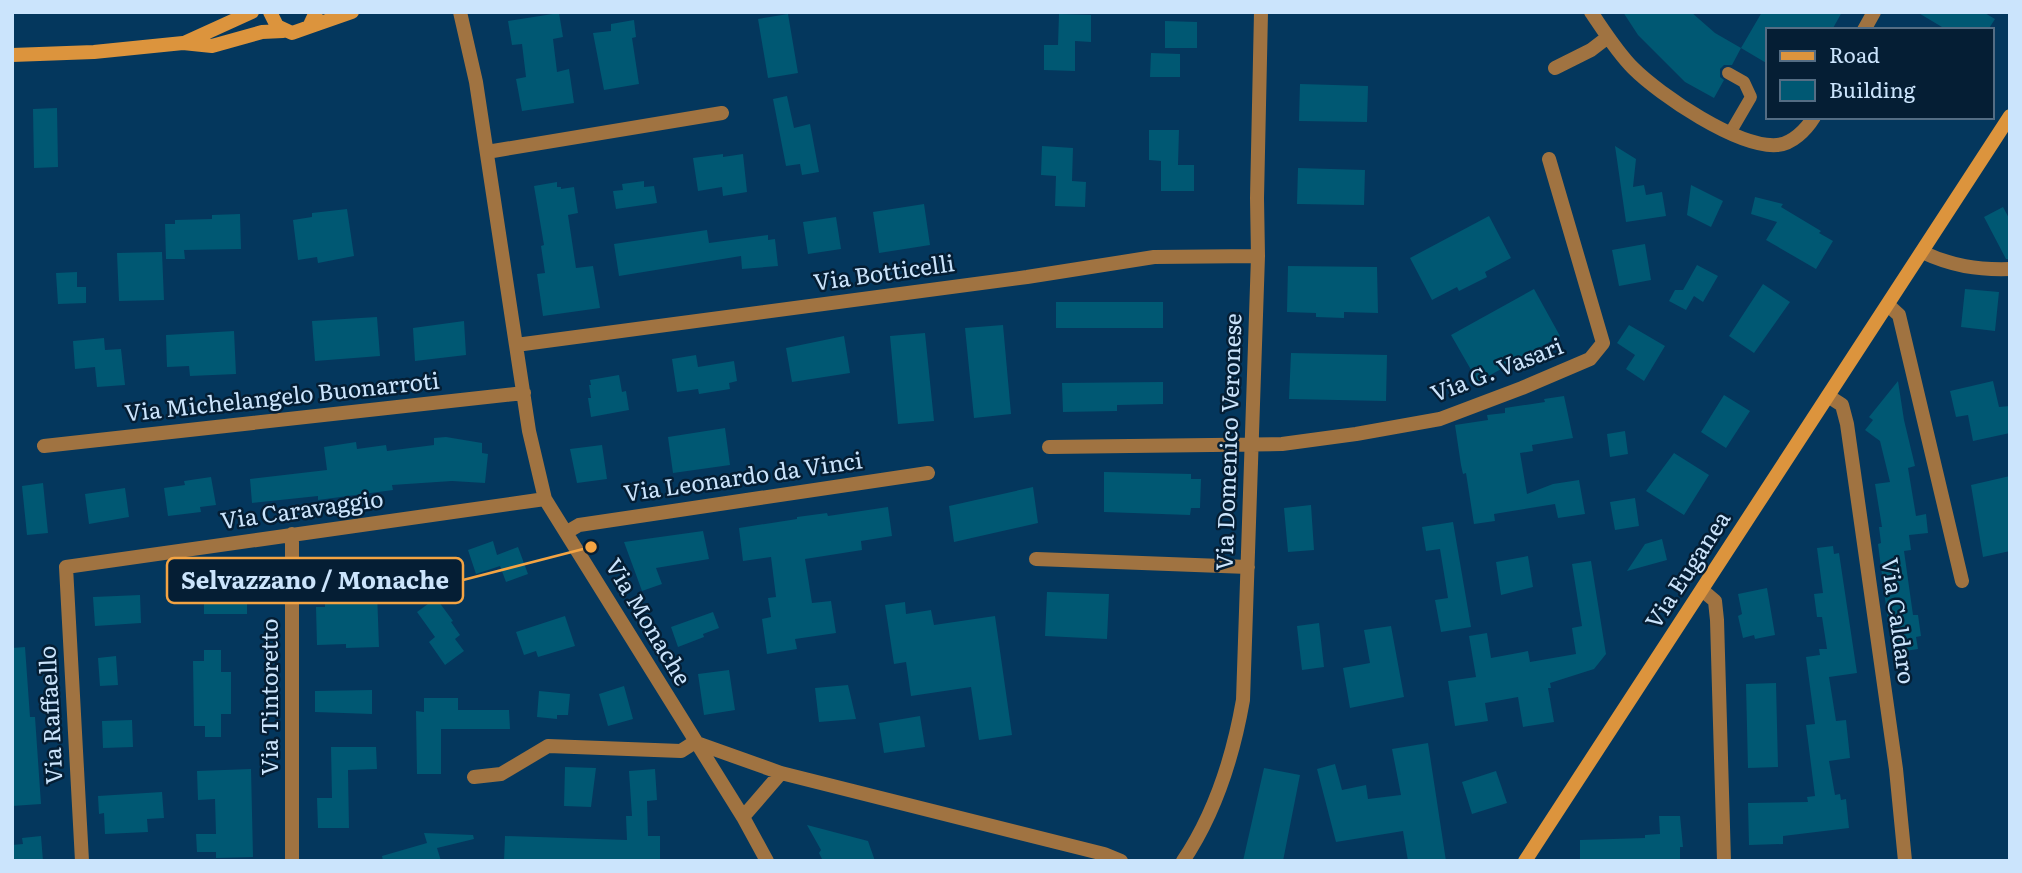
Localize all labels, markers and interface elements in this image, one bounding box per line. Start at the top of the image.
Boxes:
legend [1766,28,1994,119]
text: Road [1829,38,1880,69]
text: Building [1829,73,1916,104]
street label: Via Botticelli [811,244,957,298]
street label: Via Domenico Veronese [1206,313,1248,571]
street label: Via G. Vasari [1425,327,1568,409]
street label: Via Michelangelo Buonarroti [123,362,441,428]
street label: Via Leonardo da Vinci [621,441,865,509]
street label: Via Caravaggio [218,480,385,536]
street label: Via Euganea [1635,503,1738,635]
street label: Via Monache [598,551,701,691]
street label: Via Caldaro [1874,555,1926,686]
callout: Selvazzano / Monache [167,558,463,603]
text: Selvazzano / Monache [181,561,449,596]
street label: Via Tintoretto [251,619,285,775]
street label: Via Raffaello [28,645,70,785]

